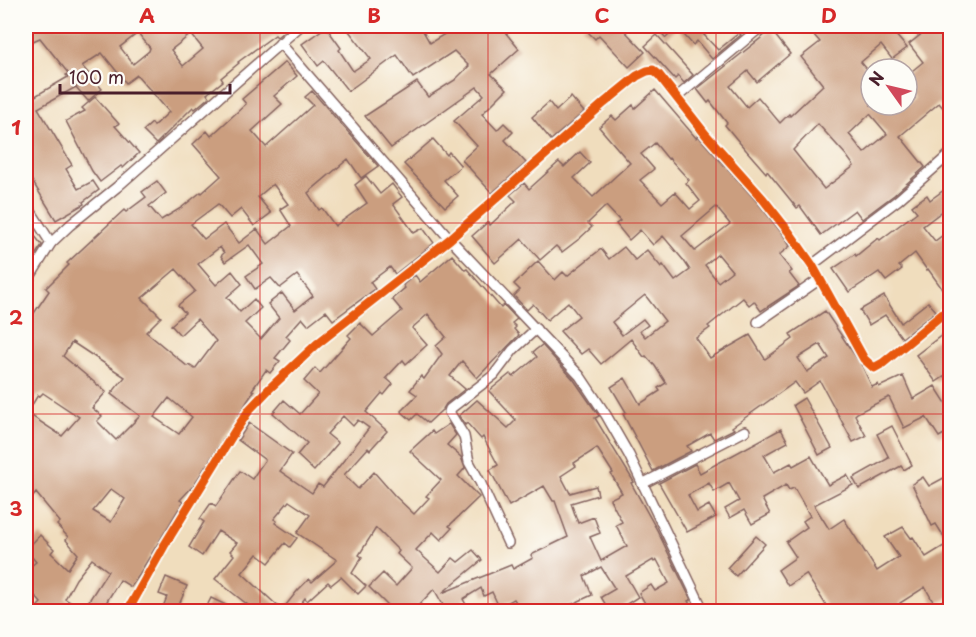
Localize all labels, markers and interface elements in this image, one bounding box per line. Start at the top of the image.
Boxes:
text: A [139,0,155,30]
text: B [367,0,381,30]
text: C [594,0,610,30]
text: D [821,0,837,30]
scale bar [60,57,230,95]
north arrow [859,57,919,117]
text: 100 m [69,63,124,90]
text: N [862,66,889,90]
text: 1 [11,112,21,142]
text: 2 [9,302,23,332]
text: 3 [9,493,23,523]

